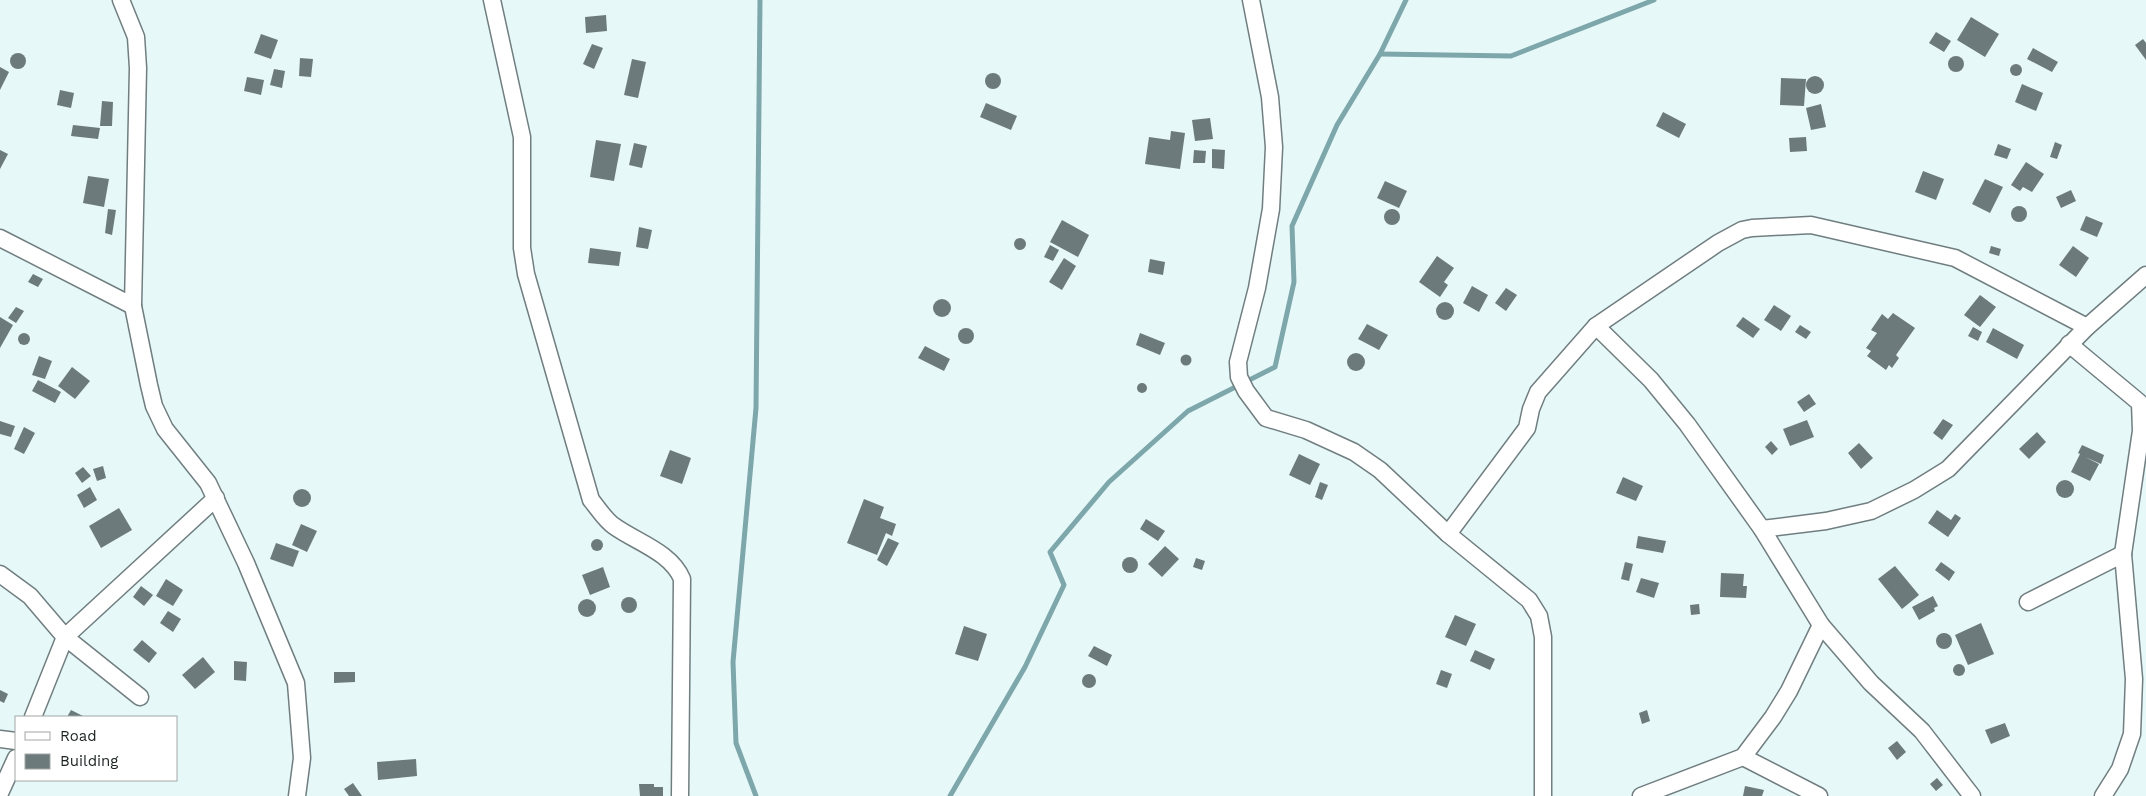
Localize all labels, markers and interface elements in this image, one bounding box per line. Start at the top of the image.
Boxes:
legend [15,716,178,781]
text: Road [60,727,97,745]
text: Building [60,752,118,770]

